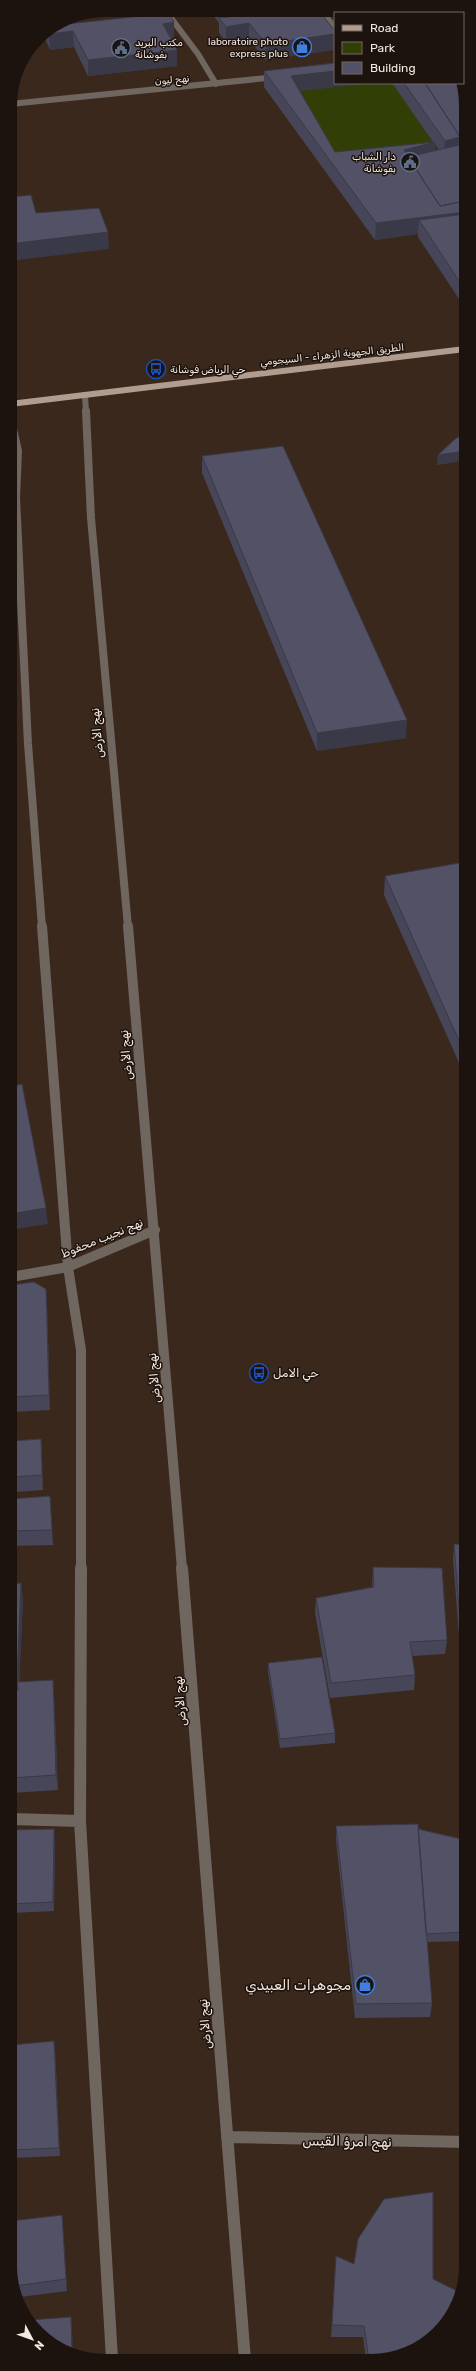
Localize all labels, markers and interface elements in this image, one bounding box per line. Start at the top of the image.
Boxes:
legend [334,12,464,84]
text: Road [370,21,398,35]
place label: laboratoire photo express plus [208,36,288,60]
shop icon: laboratoire photo express plus [291,36,313,58]
public building icon: مكتب البريد بفوشانة [110,37,132,59]
place label: مكتب البريد بفوشانة [135,37,183,61]
text: Park [370,41,396,55]
text: Building [370,61,416,75]
street label: نهح ليون [154,72,190,88]
place label: دار الشباب بفوشانة [352,151,396,175]
public building icon: دار الشباب بفوشانة [399,151,421,173]
street label: الطريق الجهوية الزهراء - السيجومي [259,341,405,371]
bus stop icon: حي الرياض فوشانة [145,358,167,380]
place label: حي الرياض فوشانة [170,364,246,378]
street label: نهج الأرض [88,707,108,759]
street label: نهج الأرض [117,1029,137,1081]
street label: نهج نجيب محفوظ [59,1215,146,1263]
street label: نهج الأرض [145,1352,165,1404]
bus stop icon: حي الامل [248,1362,270,1384]
place label: حي الامل [273,1366,319,1382]
street label: نهج الأرض [171,1675,191,1727]
shop icon: مجوهرات العبيدي [354,1974,376,1996]
place label: مجوهرات العبيدي [245,1977,351,1995]
street label: نهج الأرض [196,1998,216,2050]
street label: نهج امرؤ القيس [302,2132,392,2153]
north arrow [12,2319,52,2359]
text: N [32,2338,47,2353]

